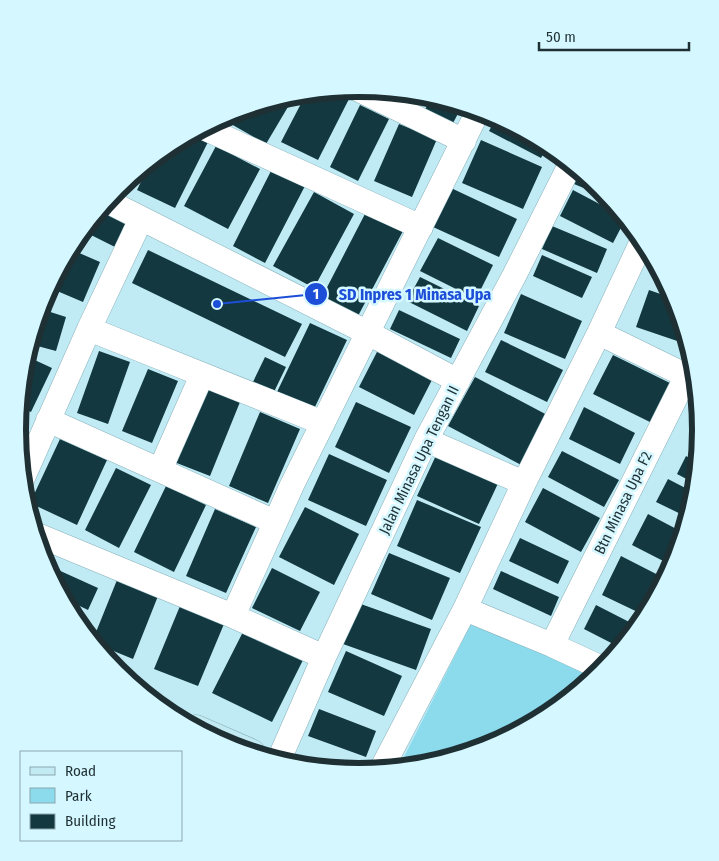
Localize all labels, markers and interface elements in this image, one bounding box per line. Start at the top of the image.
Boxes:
scale bar [539,20,689,52]
text: 50 m [546,28,576,46]
callout: SD Inpres 1 Minasa Upa [304,278,501,309]
text: 1 [313,285,319,303]
text: SD Inpres 1 Minasa Upa [339,285,491,304]
street label: Jalan Minasa Upa Tengan II [375,383,463,537]
street label: Btn Minasa Upa F2 [590,448,656,557]
legend [20,751,182,841]
text: Road [65,762,96,780]
text: Park [65,787,92,805]
text: Building [65,812,116,830]

